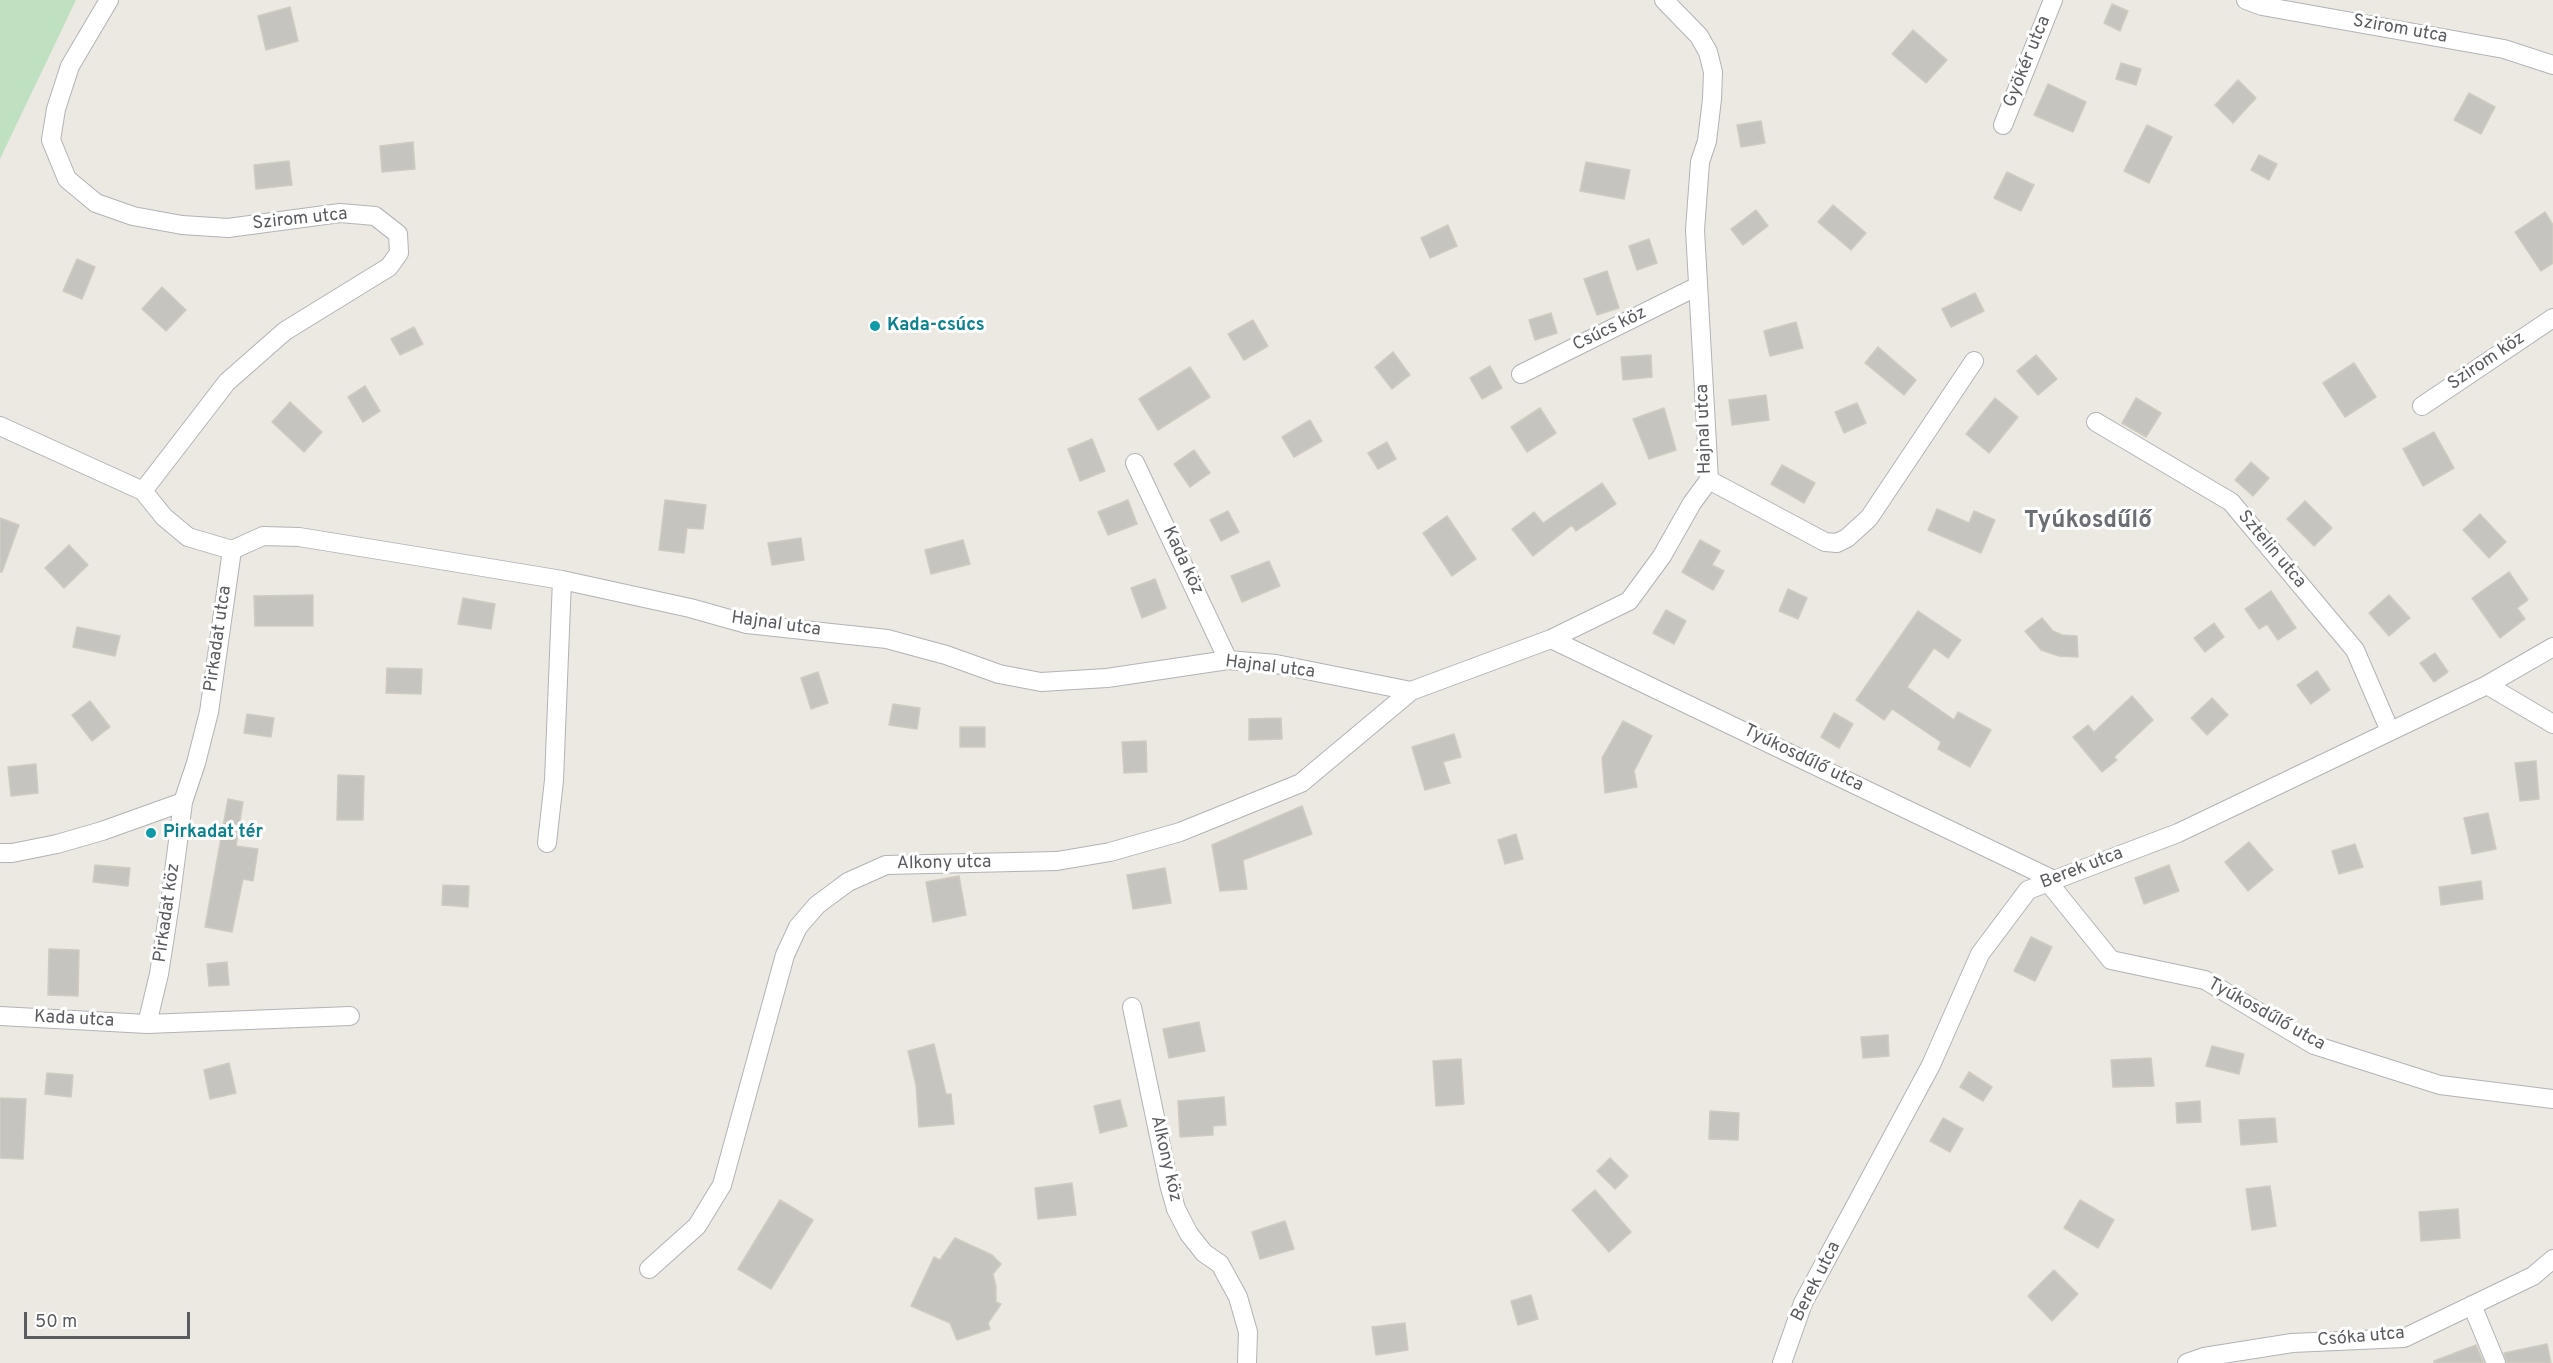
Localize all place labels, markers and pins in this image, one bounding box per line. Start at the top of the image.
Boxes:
place label: Kada-csúcs [887,315,985,337]
marker: Kada-csúcs [868,319,882,333]
place label: Pirkadat tér [163,822,263,844]
marker: Pirkadat tér [144,826,158,840]

